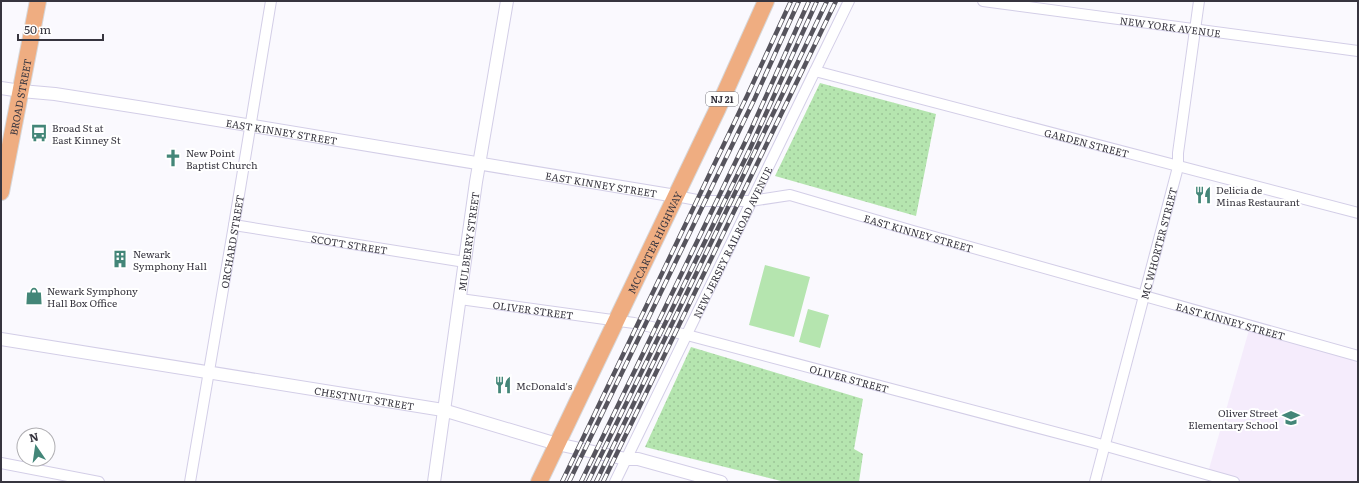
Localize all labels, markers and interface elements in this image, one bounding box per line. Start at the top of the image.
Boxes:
street label: NEW YORK AVENUE [1119,12,1222,40]
scale bar [18,16,103,42]
text: 50 m [24,20,51,38]
street label: BROAD STREET [5,57,34,136]
road number: NJ 21 [706,92,738,106]
street label: EAST KINNEY STREET [225,114,339,147]
place label: Broad St at East Kinney St [52,120,121,147]
bus stop icon: Broad St at East Kinney St [29,123,49,143]
street label: GARDEN STREET [1043,124,1131,160]
place label: New Point Baptist Church [186,145,258,172]
church icon: New Point Baptist Church [163,148,183,168]
street label: NEW JERSEY RAILROAD AVENUE [689,164,775,320]
street label: EAST KINNEY STREET [544,167,658,200]
place label: Delicia de Minas Restaurant [1216,182,1300,209]
street label: MC WHORTER STREET [1136,185,1180,301]
restaurant icon: Delicia de Minas Restaurant [1193,185,1213,205]
street label: MCCARTER HIGHWAY [623,188,685,296]
street label: MULBERRY STREET [453,191,482,292]
street label: ORCHARD STREET [216,194,246,289]
street label: EAST KINNEY STREET [862,210,975,255]
street label: SCOTT STREET [310,230,389,257]
place label: Newark Symphony Hall [133,246,207,273]
building icon: Newark Symphony Hall [110,249,130,269]
place label: Newark Symphony Hall Box Office [47,283,138,310]
shop icon: Newark Symphony Hall Box Office [24,286,44,306]
street label: OLIVER STREET [492,296,575,322]
street label: EAST KINNEY STREET [1174,298,1287,343]
street label: OLIVER STREET [808,360,891,396]
restaurant icon: McDonald's [493,375,513,395]
place label: McDonald's [516,378,573,393]
street label: CHESTNUT STREET [313,382,415,413]
place label: Oliver Street Elementary School [1188,405,1279,432]
school or university icon: Oliver Street Elementary School [1281,408,1301,428]
north arrow [16,427,56,467]
text: N [27,427,40,445]

